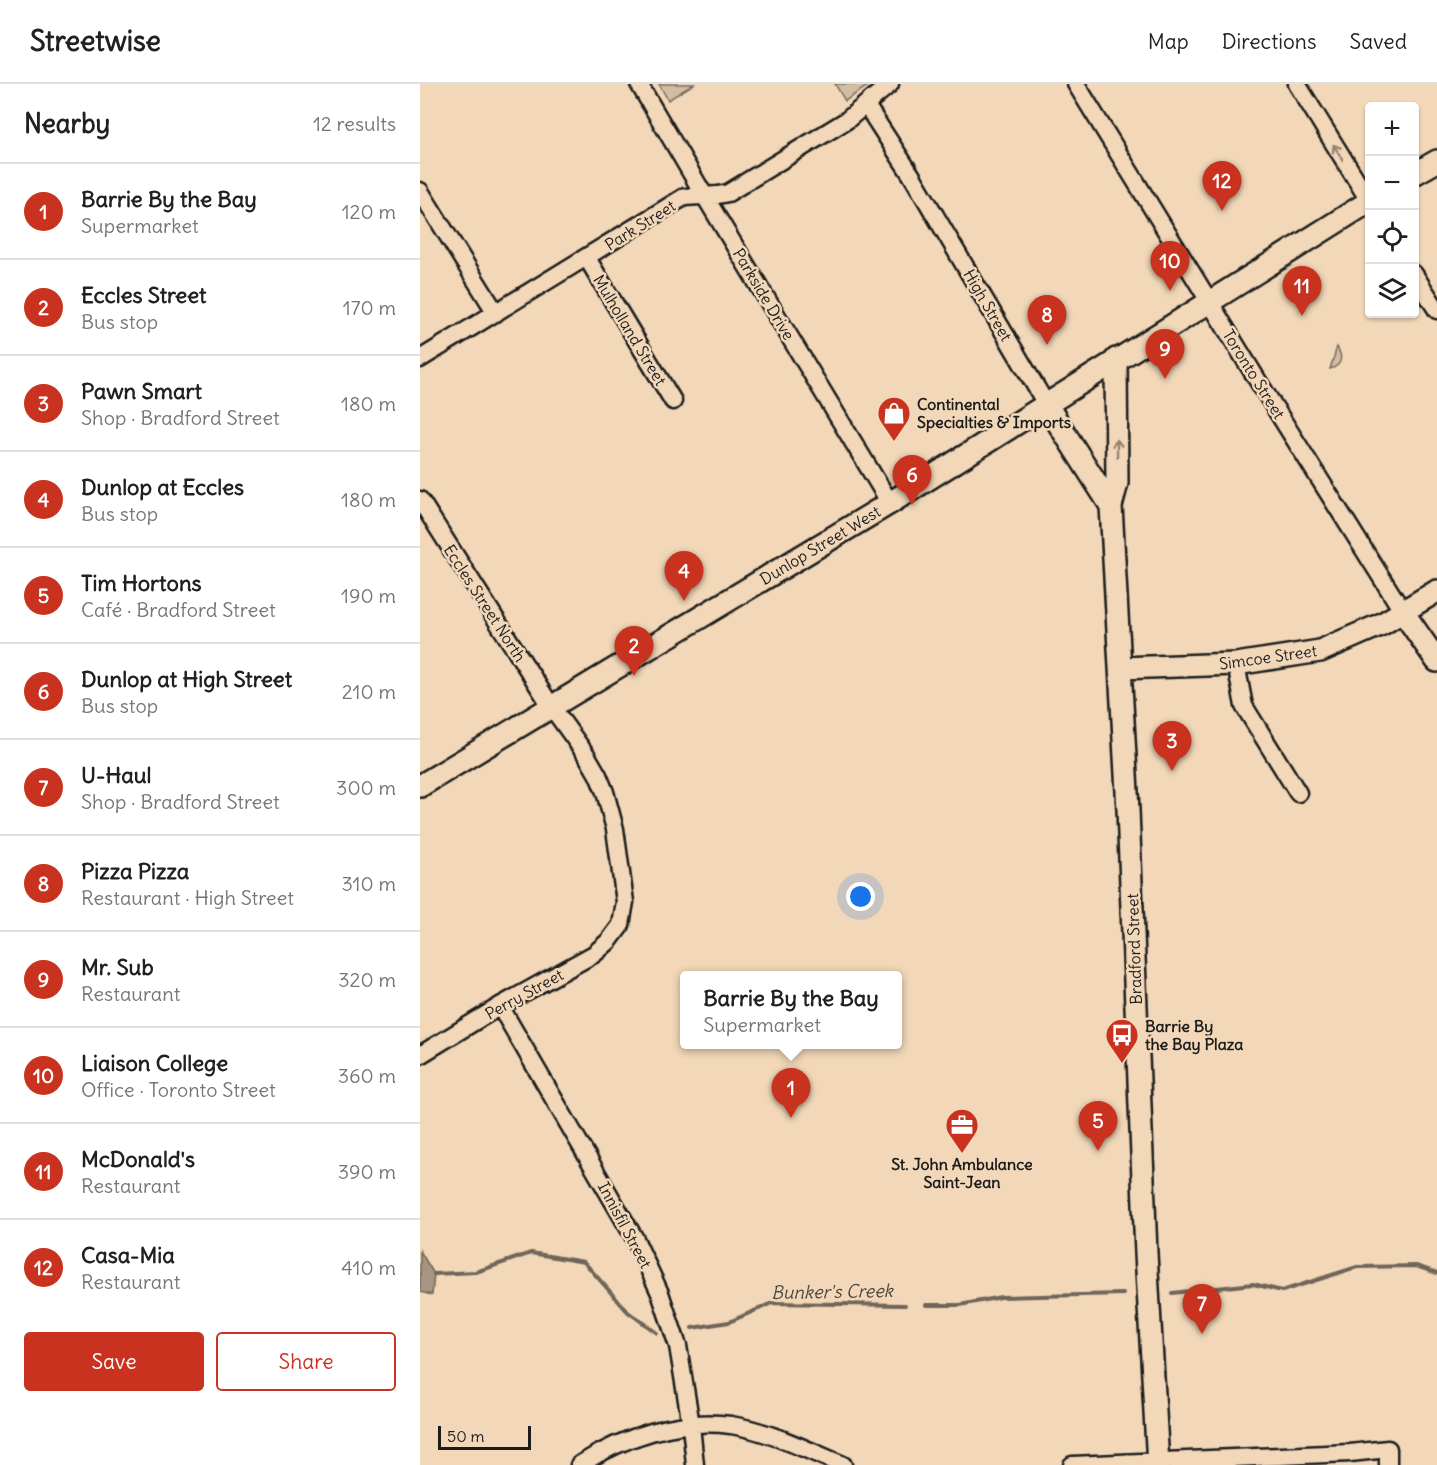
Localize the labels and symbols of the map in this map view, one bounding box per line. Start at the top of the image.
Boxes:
one-way arrow [1332,144,1344,161]
pin: 12 [1202,162,1242,211]
street label: Park Street [601,195,680,255]
pin: 10 [1150,242,1190,291]
street label: Parkside Drive [729,244,799,344]
street label: High Street [959,265,1017,345]
pin: 11 [1282,266,1322,316]
street label: Mulholland Street [589,271,671,389]
pin: 8 [1028,296,1066,345]
street label: Toronto Street [1219,326,1290,423]
pin: 9 [1146,330,1184,379]
place label: Continental Specialties & Imports [917,394,1071,433]
shop icon: Continental Specialties & Imports [876,395,912,442]
one-way arrow [1111,439,1123,459]
pin: 6 [892,456,932,505]
street label: Dunlop Street West [756,501,884,589]
street label: Eccles Street North [440,540,530,666]
pin: 4 [664,552,704,601]
pin: 2 [614,626,654,676]
street label: Simcoe Street [1218,640,1319,674]
pin: 3 [1152,722,1191,771]
your location [846,882,875,911]
street label: Bradford Street [1122,892,1146,1005]
street label: Perry Street [481,964,567,1024]
place label: Barrie By the Bay Plaza [1145,1016,1244,1055]
bus stop icon: Barrie By the Bay Plaza [1104,1017,1140,1064]
pin: 1 [772,1068,811,1118]
pin: 5 [1078,1102,1118,1151]
office icon: St. John Ambulance Saint-Jean [944,1107,980,1154]
place label: St. John Ambulance Saint-Jean [891,1154,1033,1192]
street label: Innisfil Street [594,1178,656,1272]
water label: Bunker's Creek [771,1279,895,1304]
pin: 7 [1182,1284,1222,1334]
scale bar [438,1423,531,1450]

